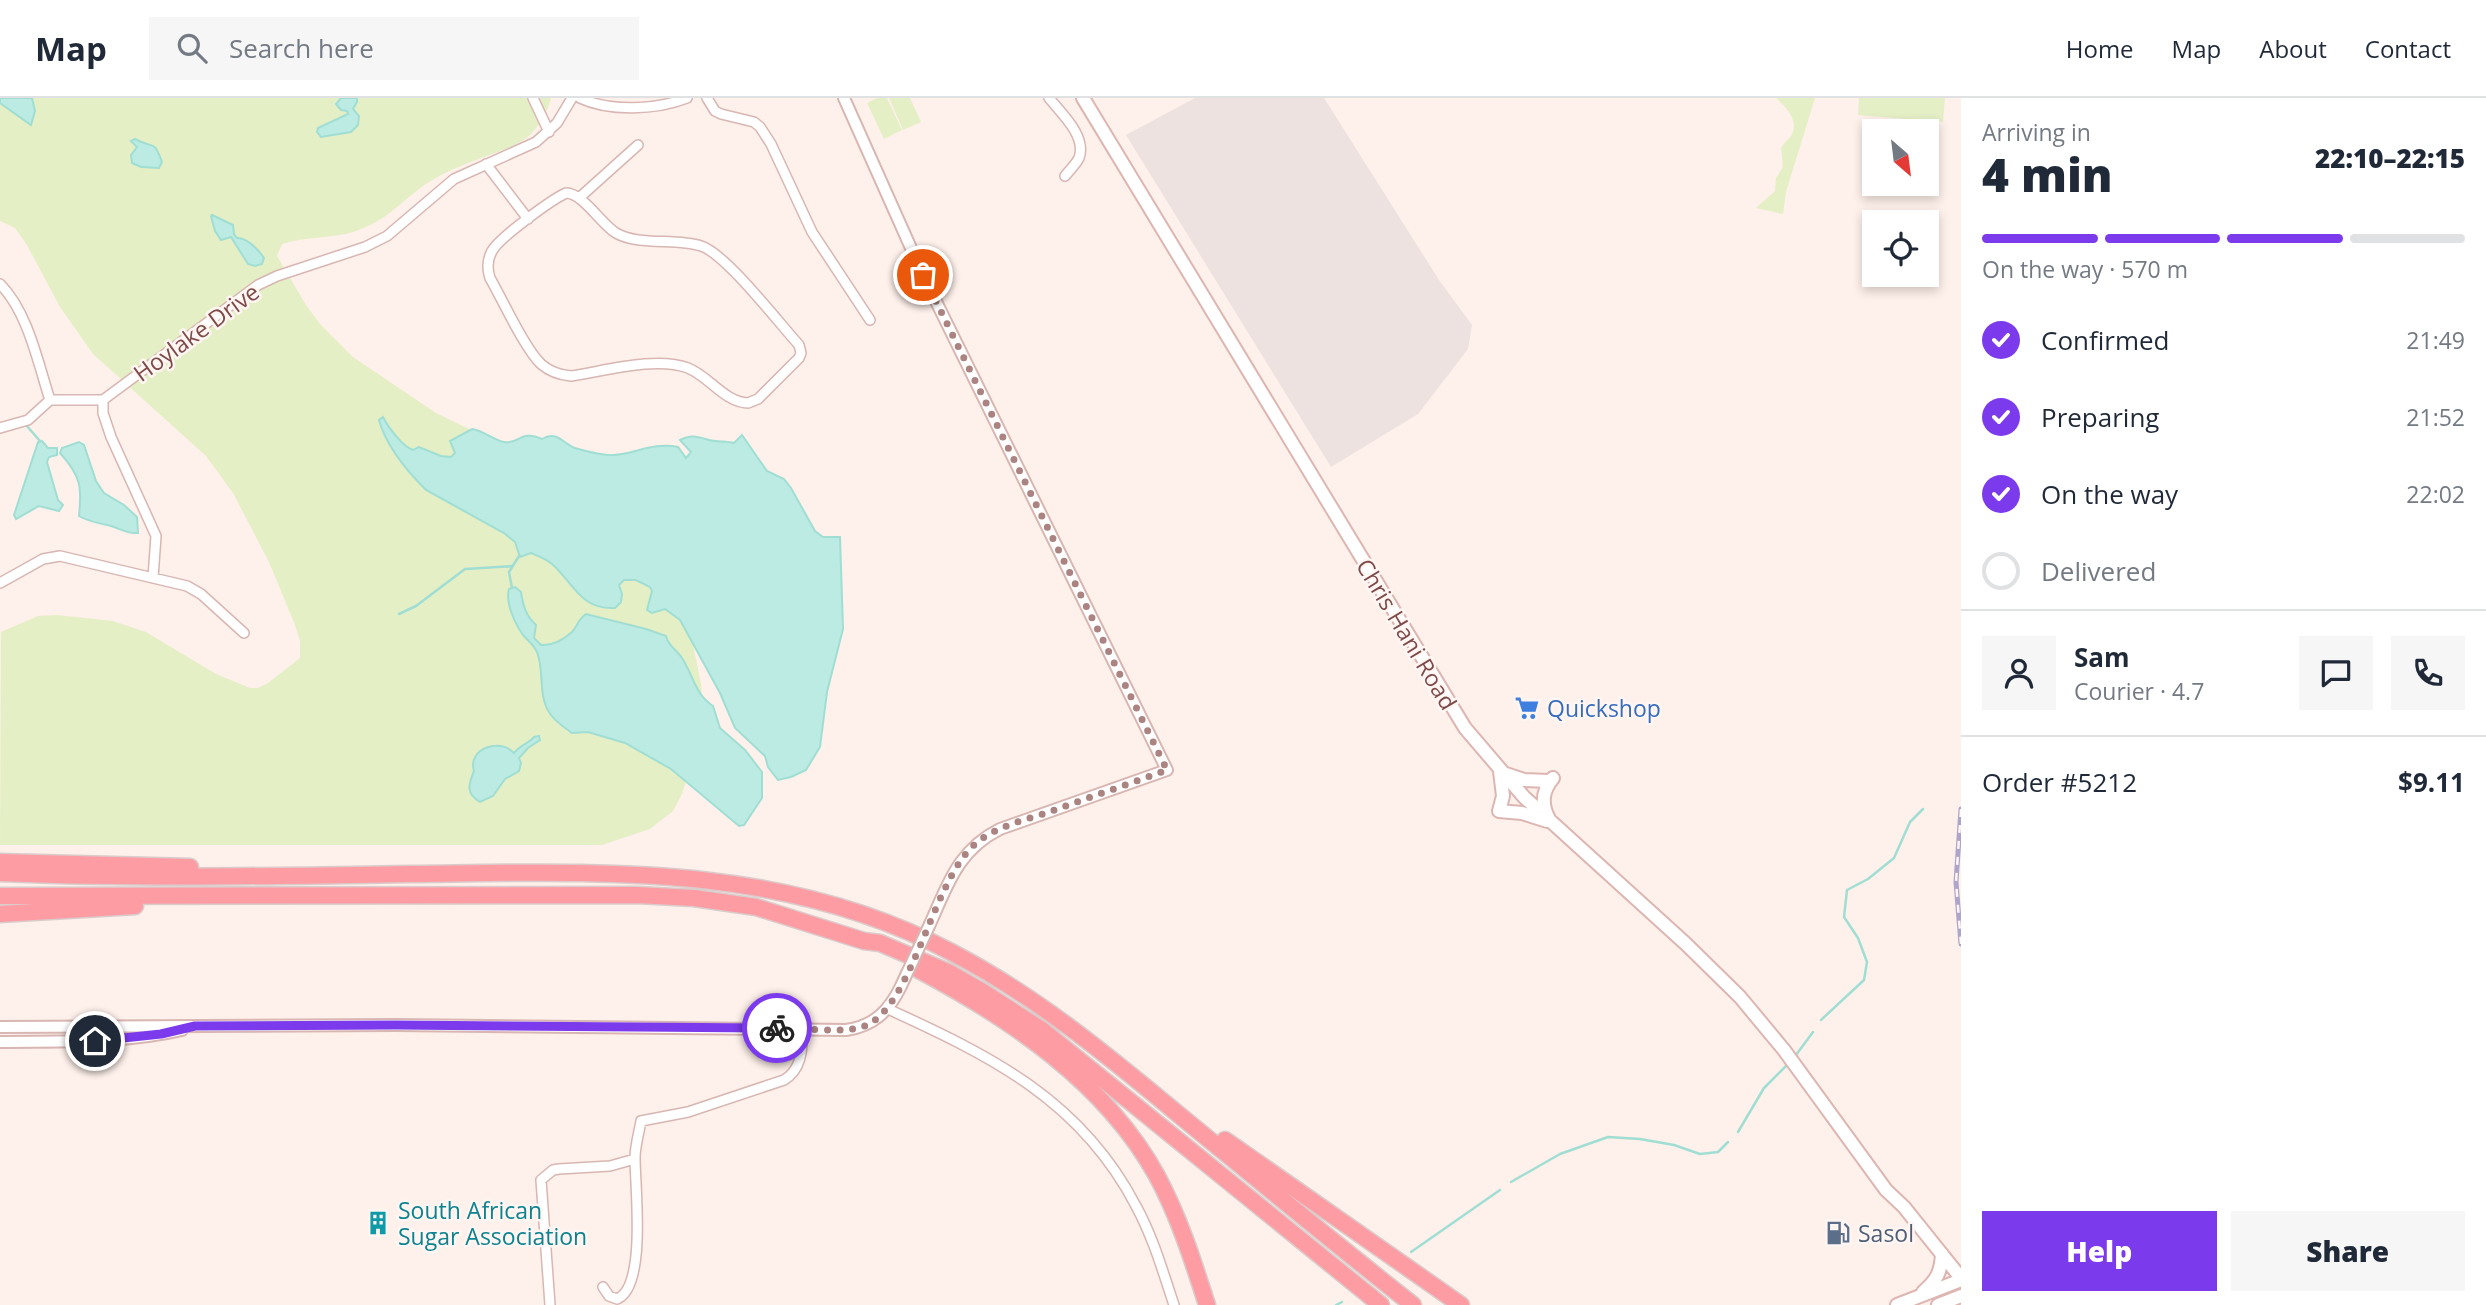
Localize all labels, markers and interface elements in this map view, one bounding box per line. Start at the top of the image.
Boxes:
search box [149,17,639,80]
text: Map [35,26,107,71]
icon: search [173,29,211,67]
text: Search here [229,30,374,66]
text: Home [2066,32,2134,65]
text: Map [2172,32,2221,65]
text: About [2259,32,2327,65]
text: Contact [2365,32,2451,65]
text: Arriving in [1982,116,2091,148]
north arrow [1862,119,1939,196]
map controls [1862,119,1939,287]
text: 22:10–22:15 [2315,140,2465,176]
text: 4 min [1982,143,2113,205]
button: locate [1862,210,1939,287]
pin [893,245,953,305]
text: On the way · 570 m [1982,253,2188,285]
icon: bag [904,256,942,294]
street label: Hoylake Drive [127,276,265,388]
icon: check [1982,321,2020,359]
text: Confirmed [2041,322,2169,358]
text: 21:49 [2406,324,2465,356]
icon: check [1982,398,2020,436]
text: Preparing [2041,399,2159,435]
text: 21:52 [2406,401,2465,433]
icon: check [1982,475,2020,513]
text: On the way [2041,476,2178,512]
text: 22:02 [2406,478,2465,510]
street label: Chris Hani Road [1349,552,1465,716]
text: Delivered [2041,553,2156,589]
button: person [1982,636,2056,710]
button: chat [2299,636,2373,710]
button: phone [2391,636,2465,710]
text: Sam [2074,639,2130,675]
text: Courier · 4.7 [2074,675,2204,707]
place label: Quickshop [1547,692,1661,724]
supermarket icon: Quickshop [1513,694,1541,722]
text: Order #5212 [1982,764,2137,800]
text: $9.11 [2398,764,2465,800]
courier [742,993,812,1063]
icon: bike [758,1009,796,1047]
pin [65,1011,125,1071]
icon: home [76,1022,114,1060]
place label: South African Sugar Association [398,1194,587,1252]
building icon: South African Sugar Association [364,1209,392,1237]
button: Help [1982,1211,2217,1291]
button: Share [2231,1211,2465,1291]
place label: Sasol [1858,1217,1914,1249]
fuel station icon: Sasol [1824,1219,1852,1247]

